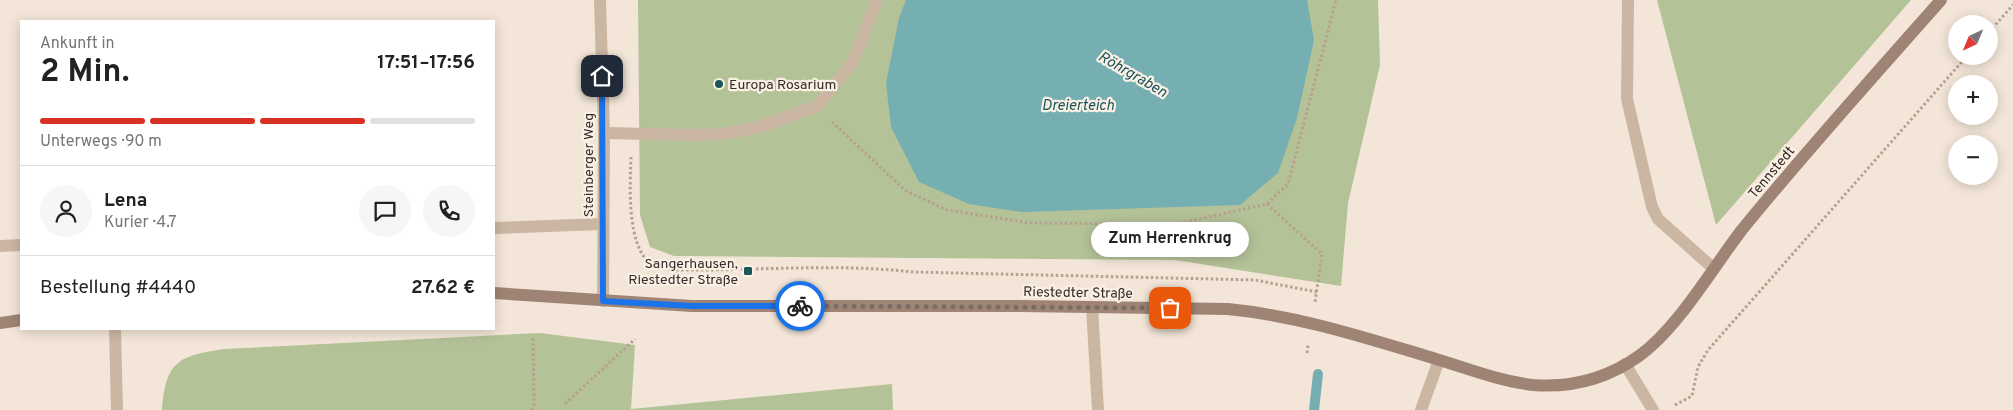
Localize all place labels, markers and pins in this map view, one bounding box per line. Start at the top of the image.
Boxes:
pin [581,55,623,97]
place label: Europa Rosarium [729,77,836,94]
marker: Europa Rosarium [713,78,725,90]
callout: Zum Herrenkrug [1091,223,1249,258]
place label: Sangerhausen, Riestedter Straße [628,256,738,289]
marker: Sangerhausen, Riestedter Straße [742,265,754,277]
pin [1149,287,1191,329]

